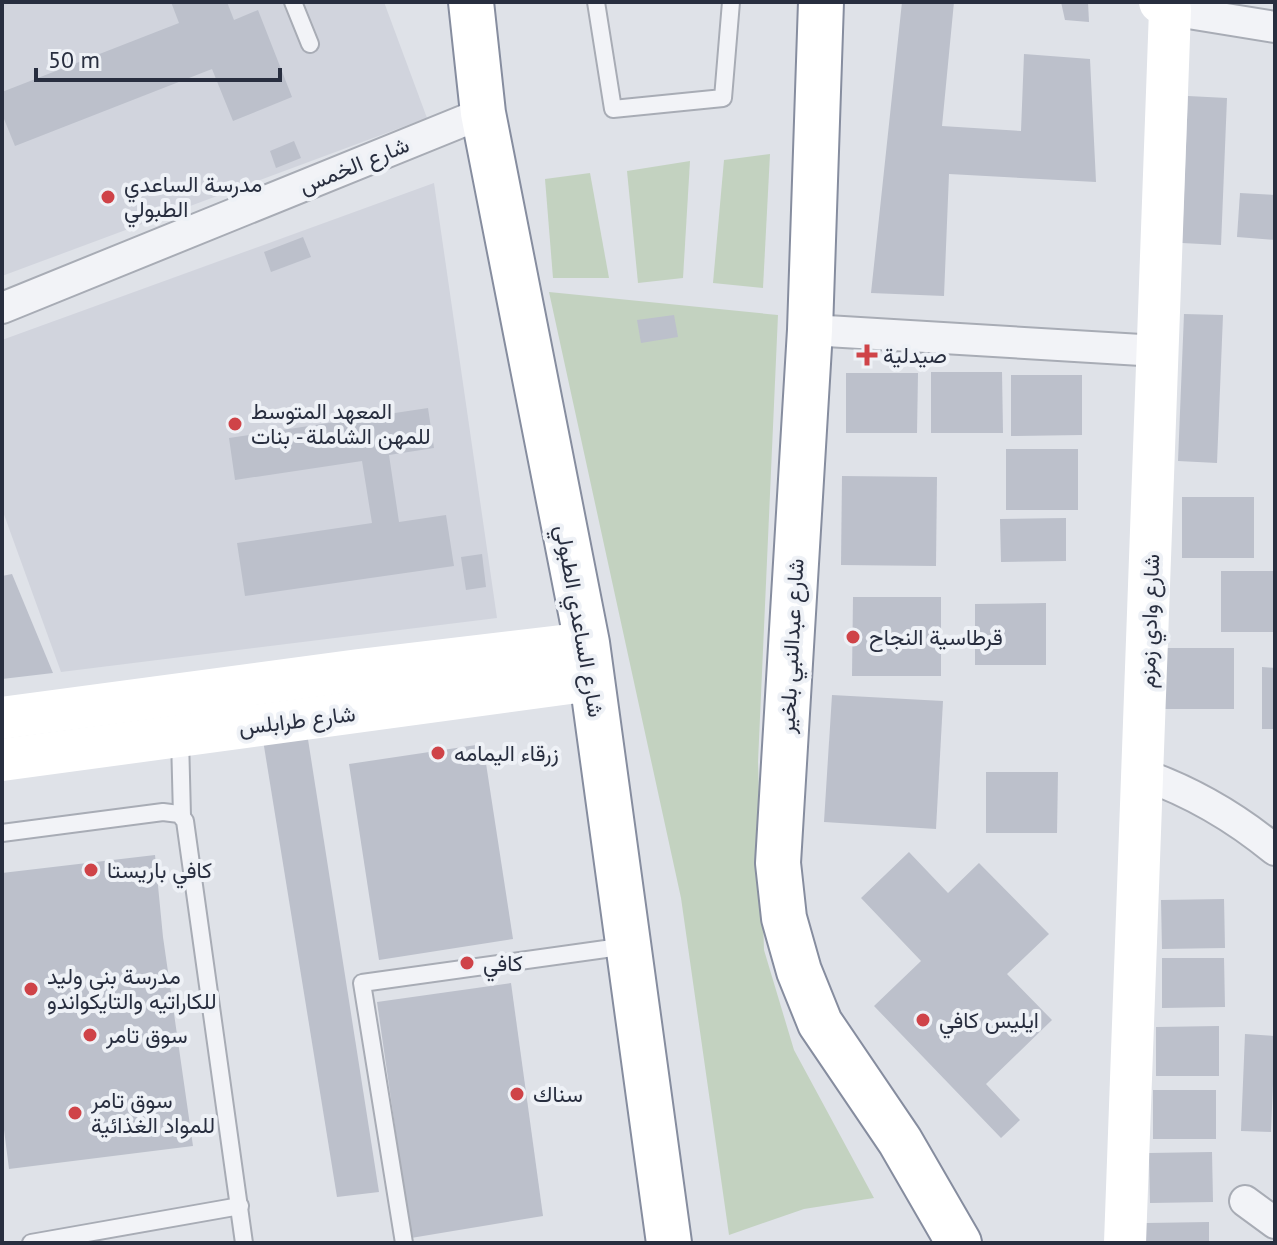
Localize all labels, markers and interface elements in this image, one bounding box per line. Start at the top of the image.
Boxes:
scale bar [36,32,280,82]
text: 50 m [48,44,100,75]
street label: شارع الخمس [295,130,414,201]
place label: مدرسة الساعدي الطبولي [124,170,262,228]
marker: مدرسة الساعدي الطبولي [99,188,117,206]
place label: صيدلية [883,341,947,369]
marker: صيدلية [858,346,876,364]
place label: المعهد المتوسط للمهن الشاملة - بنات [251,397,431,450]
marker: المعهد المتوسط للمهن الشاملة - بنات [226,415,244,433]
street label: شارع الساعدي الطبولي [544,523,611,720]
street label: شارع وادي زمزم [1133,553,1170,689]
street label: شارع عبدالنبي بلخير [772,558,815,736]
place label: قرطاسية النجاح [869,623,1003,652]
marker: قرطاسية النجاح [844,628,862,646]
street label: شارع طرابلس [237,699,357,742]
place label: زرقاء اليمامه [454,739,559,767]
marker: زرقاء اليمامه [429,744,447,762]
place label: كافي باريستا [107,856,212,889]
marker: كافي باريستا [82,861,100,879]
place label: كافي [483,949,523,982]
marker: كافي [458,954,476,972]
place label: مدرسة بني وليد للكاراتيه والتايكواندو [47,962,217,1015]
marker: مدرسة بني وليد للكاراتيه والتايكواندو [22,980,40,998]
place label: ايليس كافي [939,1006,1039,1039]
marker: ايليس كافي [914,1011,932,1029]
place label: سوق تامر [105,1021,188,1049]
marker: سوق تامر [81,1026,99,1044]
place label: سناك [533,1080,583,1108]
marker: سناك [508,1085,526,1103]
place label: سوق تامر للمواد الغذائية [90,1086,215,1139]
marker: سوق تامر للمواد الغذائية [66,1104,84,1122]

